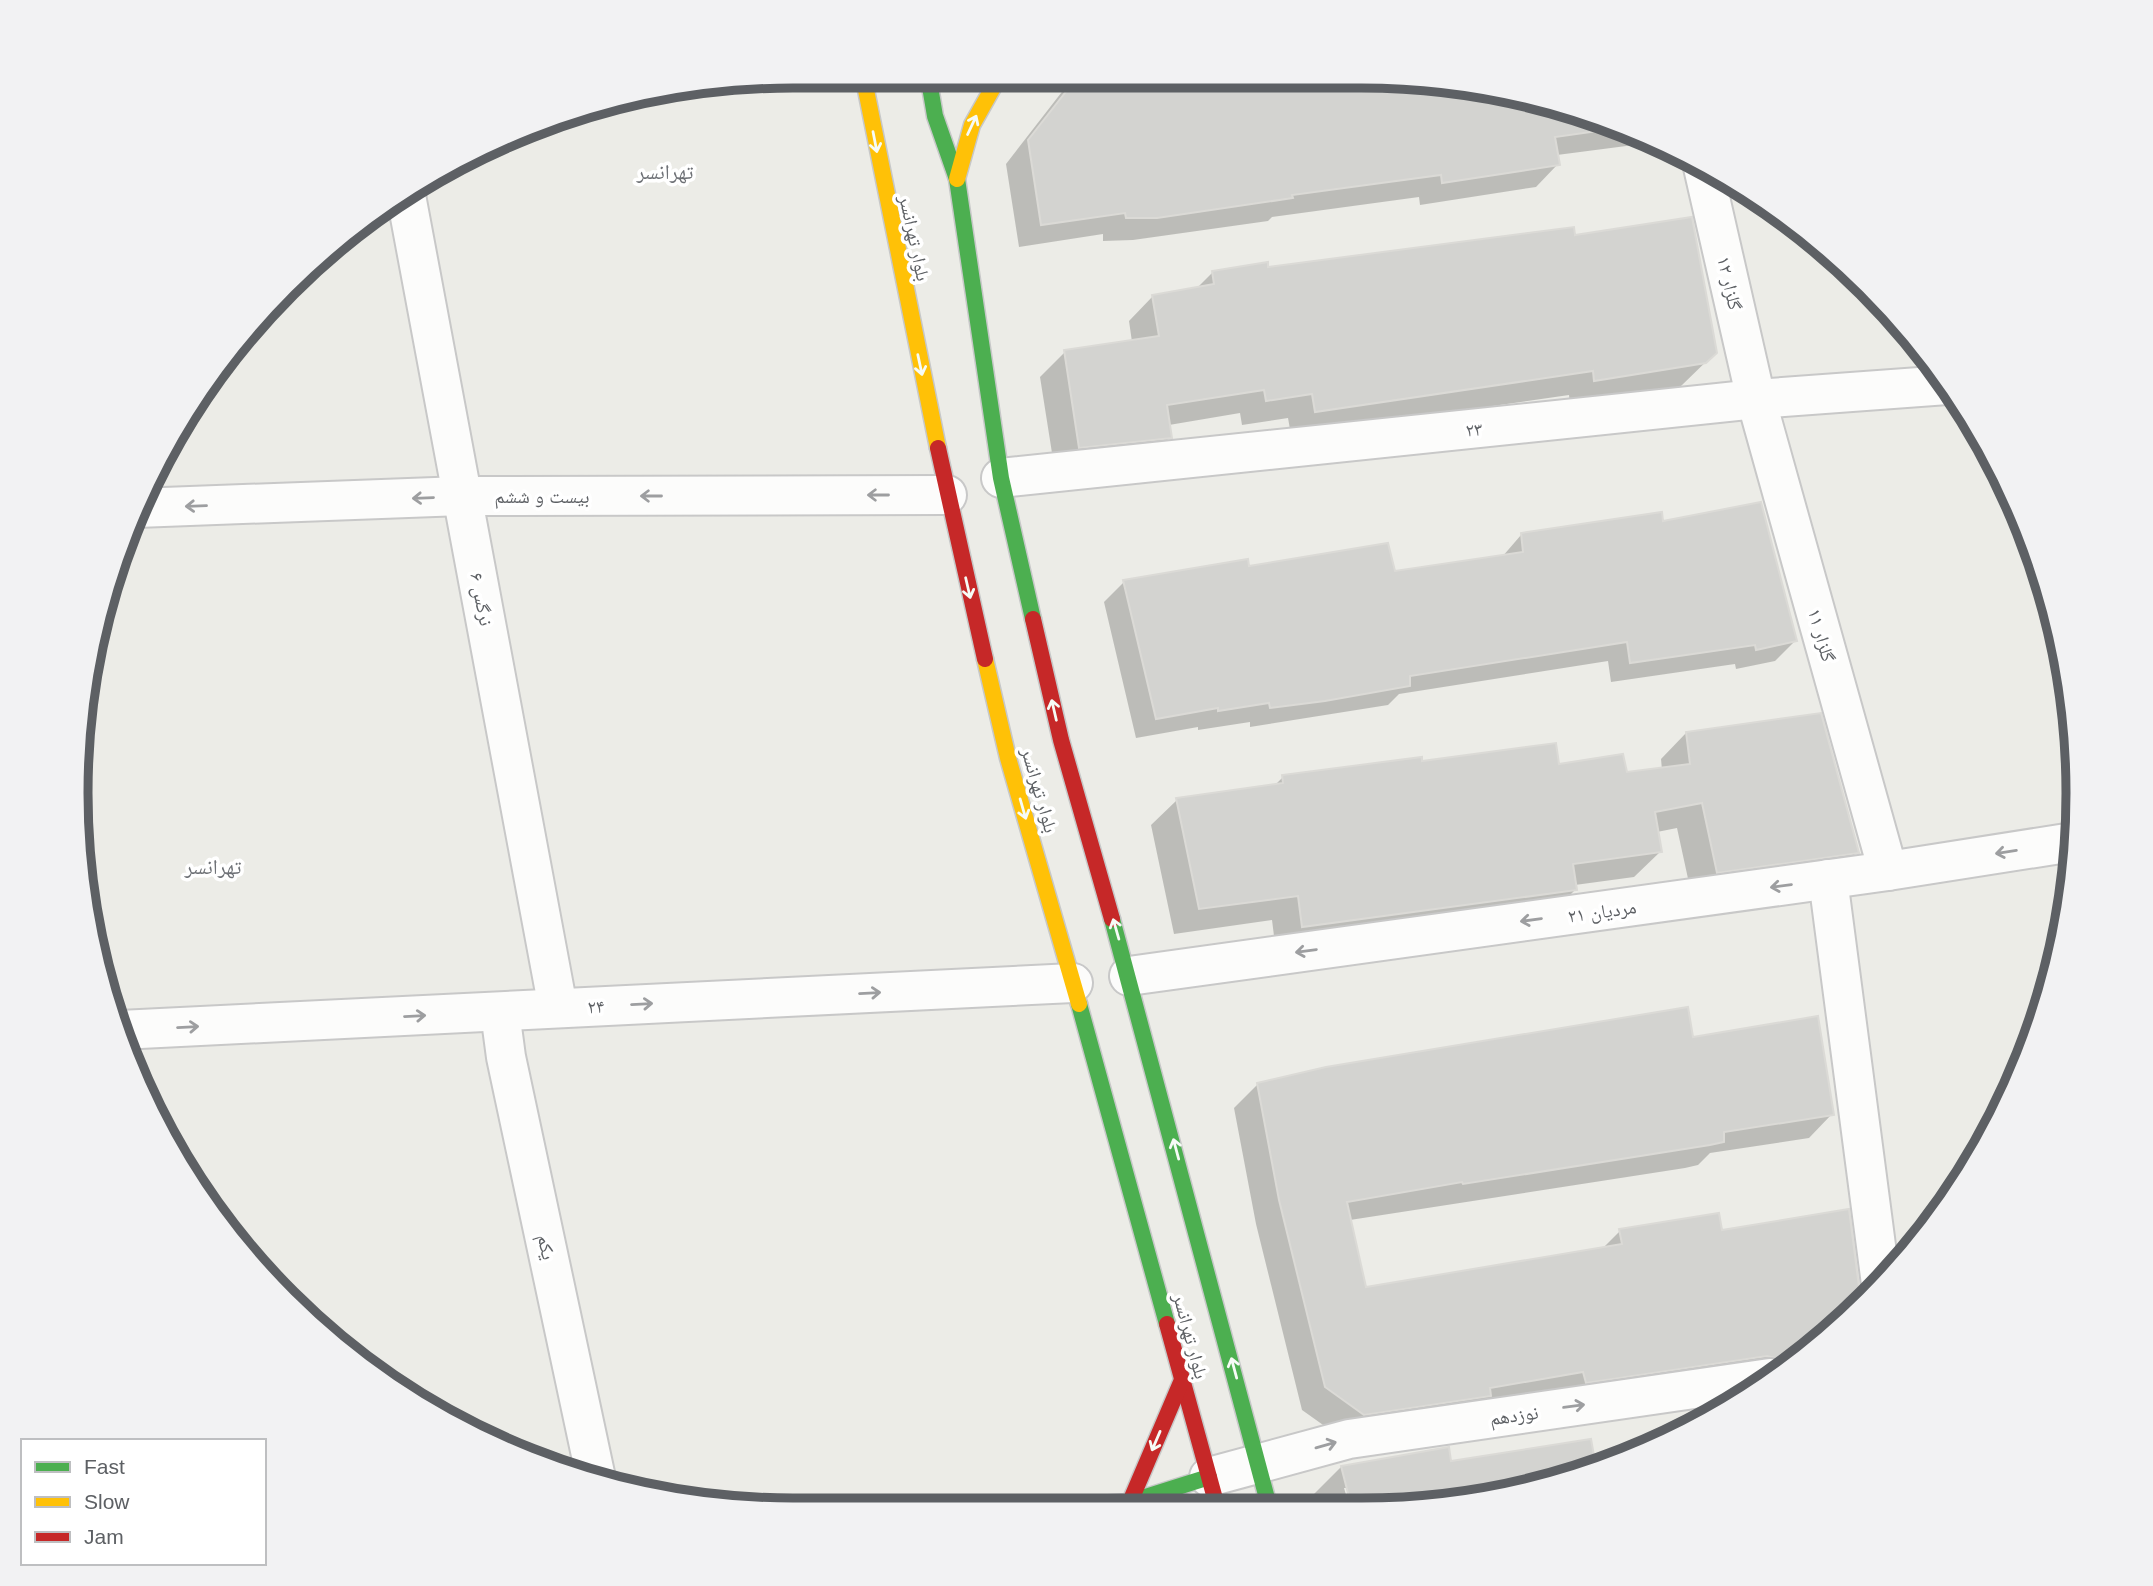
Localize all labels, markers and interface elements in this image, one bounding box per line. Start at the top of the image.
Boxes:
one-way arrow [966,115,979,136]
one-way arrow [869,130,882,153]
district label: تهرانسر [636,160,693,184]
street label: بلوار تهرانسر [894,192,934,283]
street label: گلزار ۱۲ [1712,254,1746,312]
one-way arrow [914,353,927,376]
street label: ۲۳ [1464,418,1484,441]
street label: بیست و ششم [495,486,589,509]
one-way arrow [867,488,890,502]
one-way arrow [640,489,663,503]
one-way arrow [412,491,435,504]
one-way arrow [185,499,208,512]
street label: نرگس ۶ [465,571,497,628]
one-way arrow [962,576,976,599]
street label: گلزار ۱۱ [1803,606,1839,665]
one-way arrow [1047,699,1061,722]
street label: بلوار تهرانسر [1016,744,1062,835]
one-way arrow [1017,797,1030,819]
one-way arrow [1995,846,2018,859]
district label: تهرانسر [184,855,241,879]
one-way arrow [1770,879,1793,892]
street label: ۲۱ مردیان [1566,896,1638,928]
one-way arrow [1520,914,1543,927]
one-way arrow [1109,918,1122,941]
one-way arrow [1295,945,1318,958]
one-way arrow [858,987,881,1000]
street label: ۲۴ [587,996,605,1017]
one-way arrow [631,998,654,1011]
one-way arrow [403,1009,426,1022]
one-way arrow [176,1020,199,1033]
one-way arrow [1168,1138,1181,1160]
street label: یکم [532,1233,559,1262]
street label: بلوار تهرانسر [1168,1290,1212,1381]
one-way arrow [1227,1358,1240,1380]
one-way arrow [1563,1399,1585,1412]
street label: نوزدهم [1488,1402,1540,1431]
one-way arrow [1149,1430,1162,1451]
one-way arrow [1315,1438,1337,1451]
legend [21,1439,266,1565]
text: Fast [84,1455,125,1478]
text: Slow [84,1490,130,1513]
text: Jam [84,1525,124,1548]

